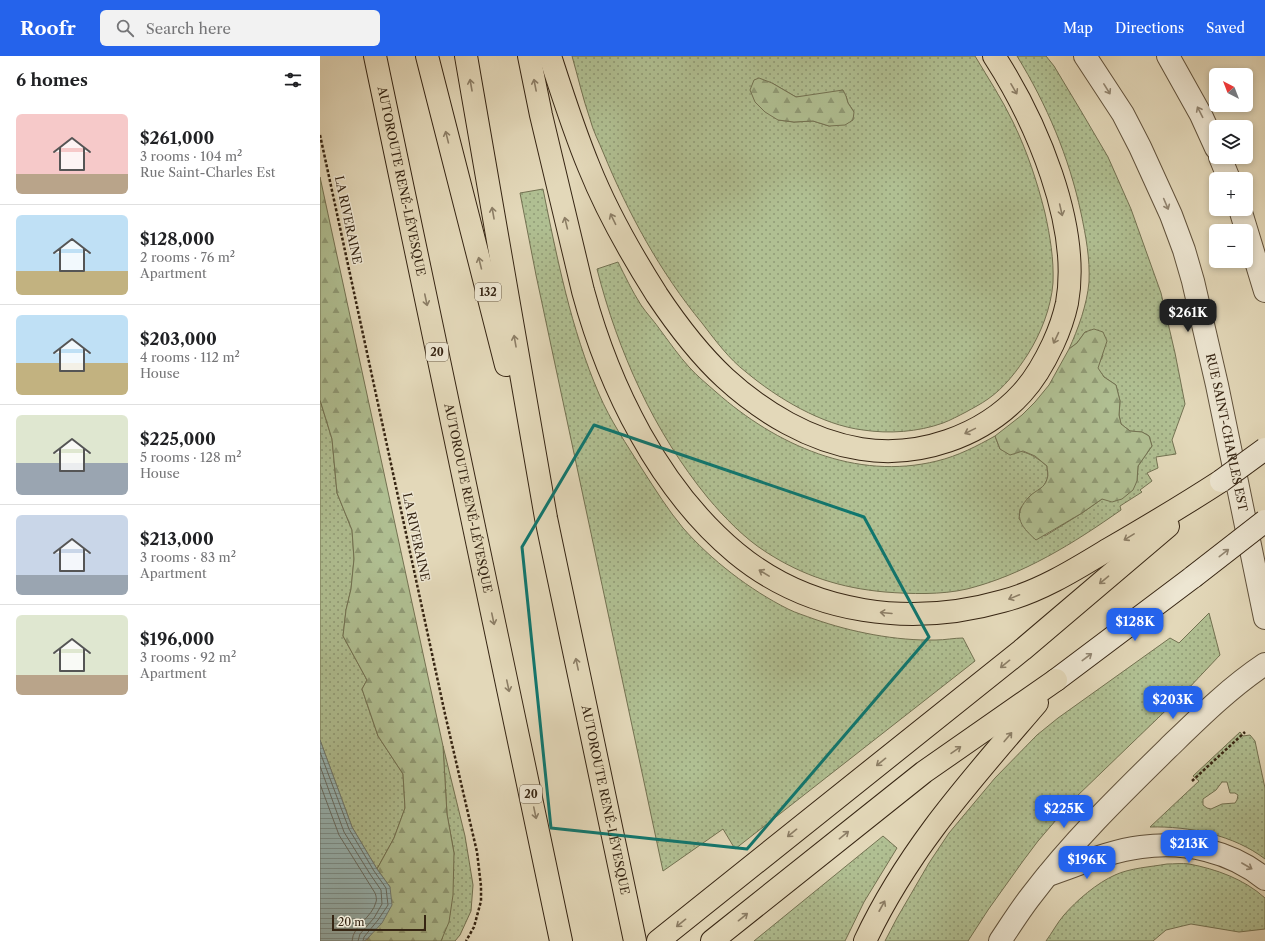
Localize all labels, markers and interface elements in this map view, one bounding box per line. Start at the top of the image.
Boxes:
search box [100,10,380,46]
text: Roofr [20,17,76,40]
icon: search [114,17,136,39]
text: Search here [146,19,231,38]
text: Map [1063,19,1093,37]
text: Directions [1115,19,1184,37]
text: Saved [1206,19,1245,37]
north arrow [1209,68,1253,112]
map controls [1209,68,1253,268]
icon: filters [282,69,304,91]
text: 6 homes [16,70,88,90]
one-way arrow [467,79,475,92]
one-way arrow [531,79,539,92]
one-way arrow [1011,83,1019,95]
one-way arrow [1103,83,1111,95]
street label: AUTOROUTE RENÉ-LÉVESQUE [374,84,429,277]
one-way arrow [1195,106,1203,118]
button: layers [1209,120,1253,164]
text: $261,000 [140,128,214,148]
icon: home [48,130,96,178]
one-way arrow [443,131,451,144]
text: 3 rooms · 104 m² [140,148,242,164]
text: Rue Saint-Charles Est [140,164,275,180]
button: + [1209,172,1253,216]
street label: LA RIVERAINE [332,174,365,266]
one-way arrow [1163,198,1170,210]
one-way arrow [1057,204,1065,217]
one-way arrow [489,207,497,220]
one-way arrow [609,214,616,226]
one-way arrow [561,217,569,230]
button: − [1209,224,1253,268]
text: $128,000 [140,229,215,249]
icon: home [48,231,96,279]
text: 2 rooms · 76 m² [140,249,235,265]
one-way arrow [476,257,483,270]
text: Apartment [140,265,207,281]
road number: 132 [475,283,501,301]
one-way arrow [423,293,431,306]
pin: $261K [1160,299,1216,333]
text: $261K [1169,304,1207,320]
text: $203,000 [140,329,217,349]
icon: home [48,331,96,379]
one-way arrow [1052,331,1059,343]
one-way arrow [511,335,519,348]
road number: 20 [426,343,448,361]
text: 4 rooms · 112 m² [140,349,240,365]
street label: RUE SAINT-CHARLES EST [1203,352,1251,513]
text: House [140,365,180,381]
street label: AUTOROUTE RENÉ-LÉVESQUE [441,401,496,594]
one-way arrow [964,428,976,435]
text: $225,000 [140,429,216,449]
icon: home [48,431,96,479]
text: 5 rooms · 128 m² [140,449,242,465]
text: House [140,465,180,481]
street label: LA RIVERAINE [400,491,433,583]
text: $213,000 [140,529,214,549]
icon: home [48,531,96,579]
one-way arrow [1123,534,1135,542]
text: 3 rooms · 83 m² [140,549,236,565]
one-way arrow [1219,549,1230,557]
text: Apartment [140,565,207,581]
one-way arrow [758,568,770,576]
one-way arrow [1099,576,1110,585]
one-way arrow [1009,594,1021,602]
pin: $128K [1107,608,1163,642]
one-way arrow [880,609,893,617]
one-way arrow [490,612,498,625]
text: $128K [1115,613,1155,629]
text: $196,000 [140,629,214,649]
icon: home [48,631,96,679]
text: 3 rooms · 92 m² [140,649,236,665]
one-way arrow [1082,652,1093,661]
one-way arrow [572,658,580,671]
one-way arrow [999,659,1010,668]
text: Apartment [140,665,207,681]
one-way arrow [504,679,512,692]
pin: $203K [1145,686,1201,720]
text: $203K [1153,691,1193,707]
street label: AUTOROUTE RENÉ-LÉVESQUE [578,703,633,896]
one-way arrow [1004,731,1013,742]
one-way arrow [950,746,961,754]
one-way arrow [876,758,887,767]
road number: 20 [520,785,542,803]
pin: $225K [1036,795,1092,829]
text: $225K [1044,800,1084,816]
one-way arrow [531,806,539,819]
one-way arrow [787,829,798,838]
pin: $213K [1161,830,1217,864]
one-way arrow [839,831,850,840]
text: $213K [1170,835,1208,851]
pin: $196K [1059,846,1115,880]
text: $196K [1067,851,1107,867]
one-way arrow [1241,863,1253,871]
one-way arrow [879,900,887,912]
one-way arrow [737,912,748,921]
scale bar [332,913,426,932]
text: 20 m [338,915,364,929]
one-way arrow [675,919,686,928]

